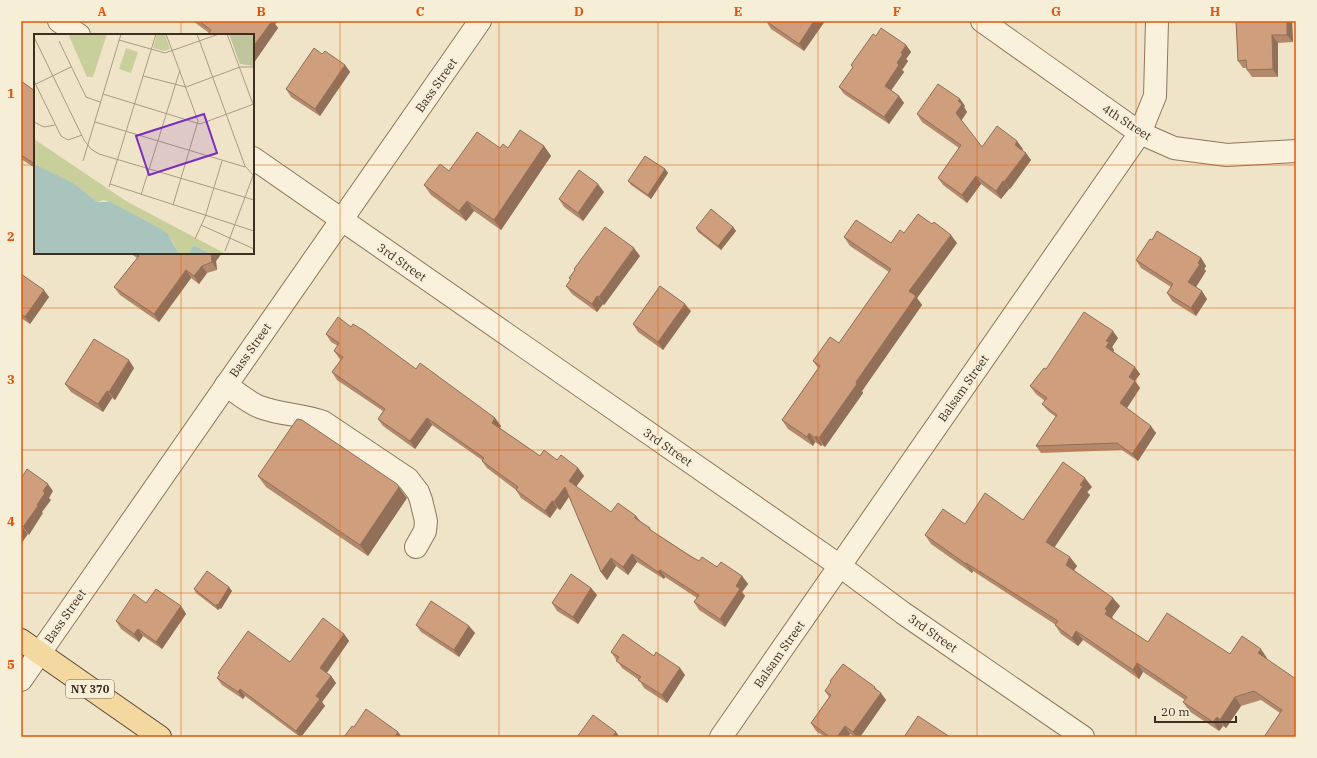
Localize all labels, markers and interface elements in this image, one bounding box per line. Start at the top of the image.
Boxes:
text: A [97,3,107,20]
text: B [256,3,266,20]
text: C [416,3,425,20]
text: D [574,3,584,20]
text: E [734,3,742,20]
text: F [893,3,901,20]
text: G [1051,3,1061,20]
text: H [1210,3,1221,20]
inset map [34,34,254,254]
street label: Bass Street [412,55,460,115]
text: 1 [7,85,15,102]
street label: 4th Street [1100,101,1154,143]
text: 2 [7,228,15,245]
street label: 3rd Street [375,240,429,284]
street label: Bass Street [226,320,274,380]
street label: Balsam Street [934,352,992,424]
text: 3 [7,371,15,388]
street label: 3rd Street [641,425,695,469]
text: 4 [7,513,15,530]
street label: Bass Street [41,586,89,646]
street label: 3rd Street [906,611,960,655]
street label: Balsam Street [750,618,808,690]
text: 5 [7,656,15,673]
road number: NY 370 [66,680,114,698]
scale bar [1155,698,1236,724]
text: 20 m [1161,704,1190,719]

